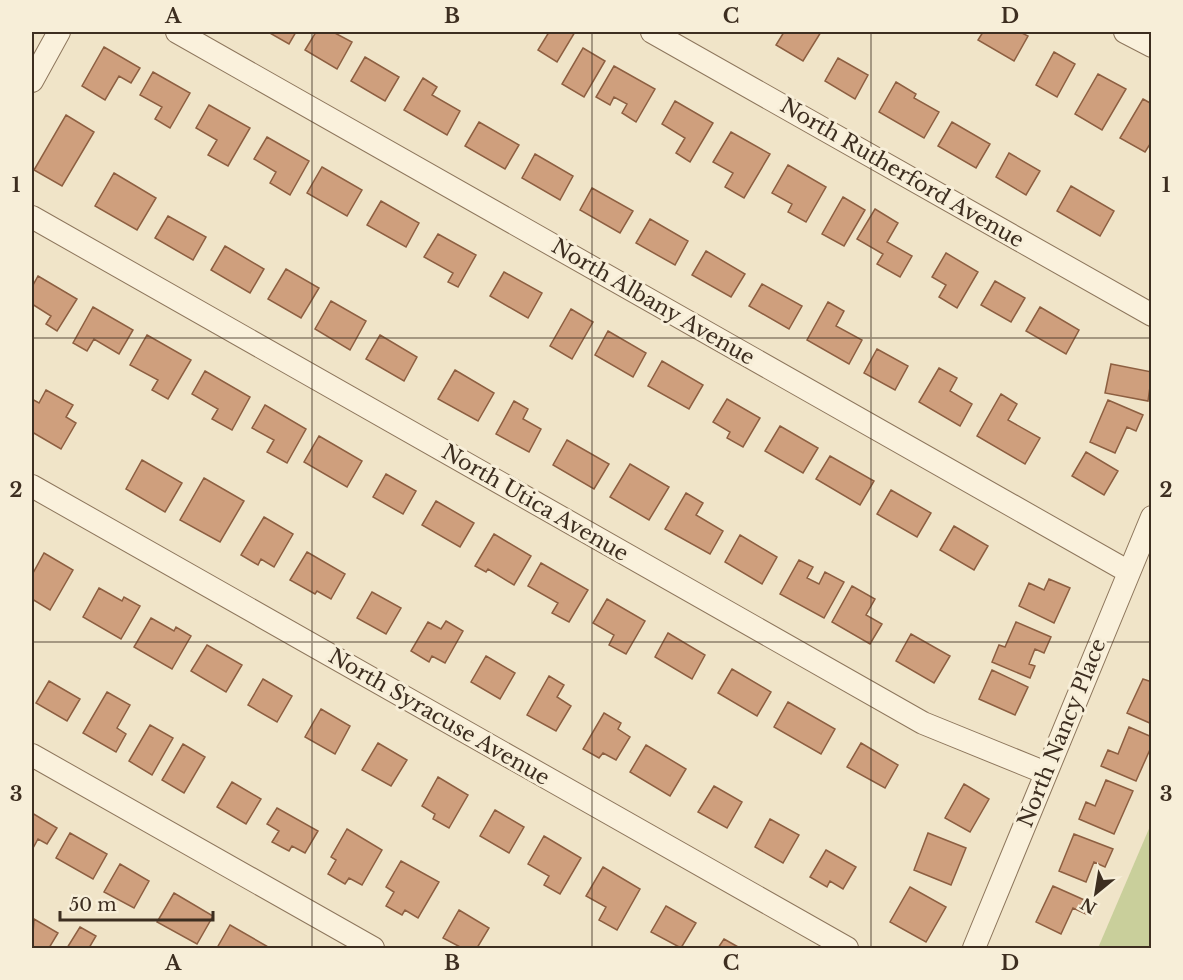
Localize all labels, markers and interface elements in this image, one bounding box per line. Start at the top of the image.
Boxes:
text: A [164,4,182,28]
text: B [444,4,460,28]
text: C [723,4,739,28]
text: D [1001,4,1019,28]
street label: North Rutherford Avenue [776,93,1028,253]
text: 1 [12,173,21,197]
text: 1 [1162,173,1171,197]
street label: North Albany Avenue [547,233,759,371]
street label: North Utica Avenue [437,439,633,567]
text: 2 [9,478,23,502]
text: 2 [1159,478,1173,502]
street label: North Nancy Place [1012,635,1112,831]
street label: North Syracuse Avenue [324,643,554,791]
text: 3 [10,782,22,806]
text: 3 [1160,782,1172,806]
north arrow [1066,863,1126,923]
scale bar [60,884,213,922]
text: 50 m [69,894,117,916]
text: N [1077,894,1100,918]
text: A [164,951,182,975]
text: B [444,951,460,975]
text: C [723,951,739,975]
text: D [1001,951,1019,975]

